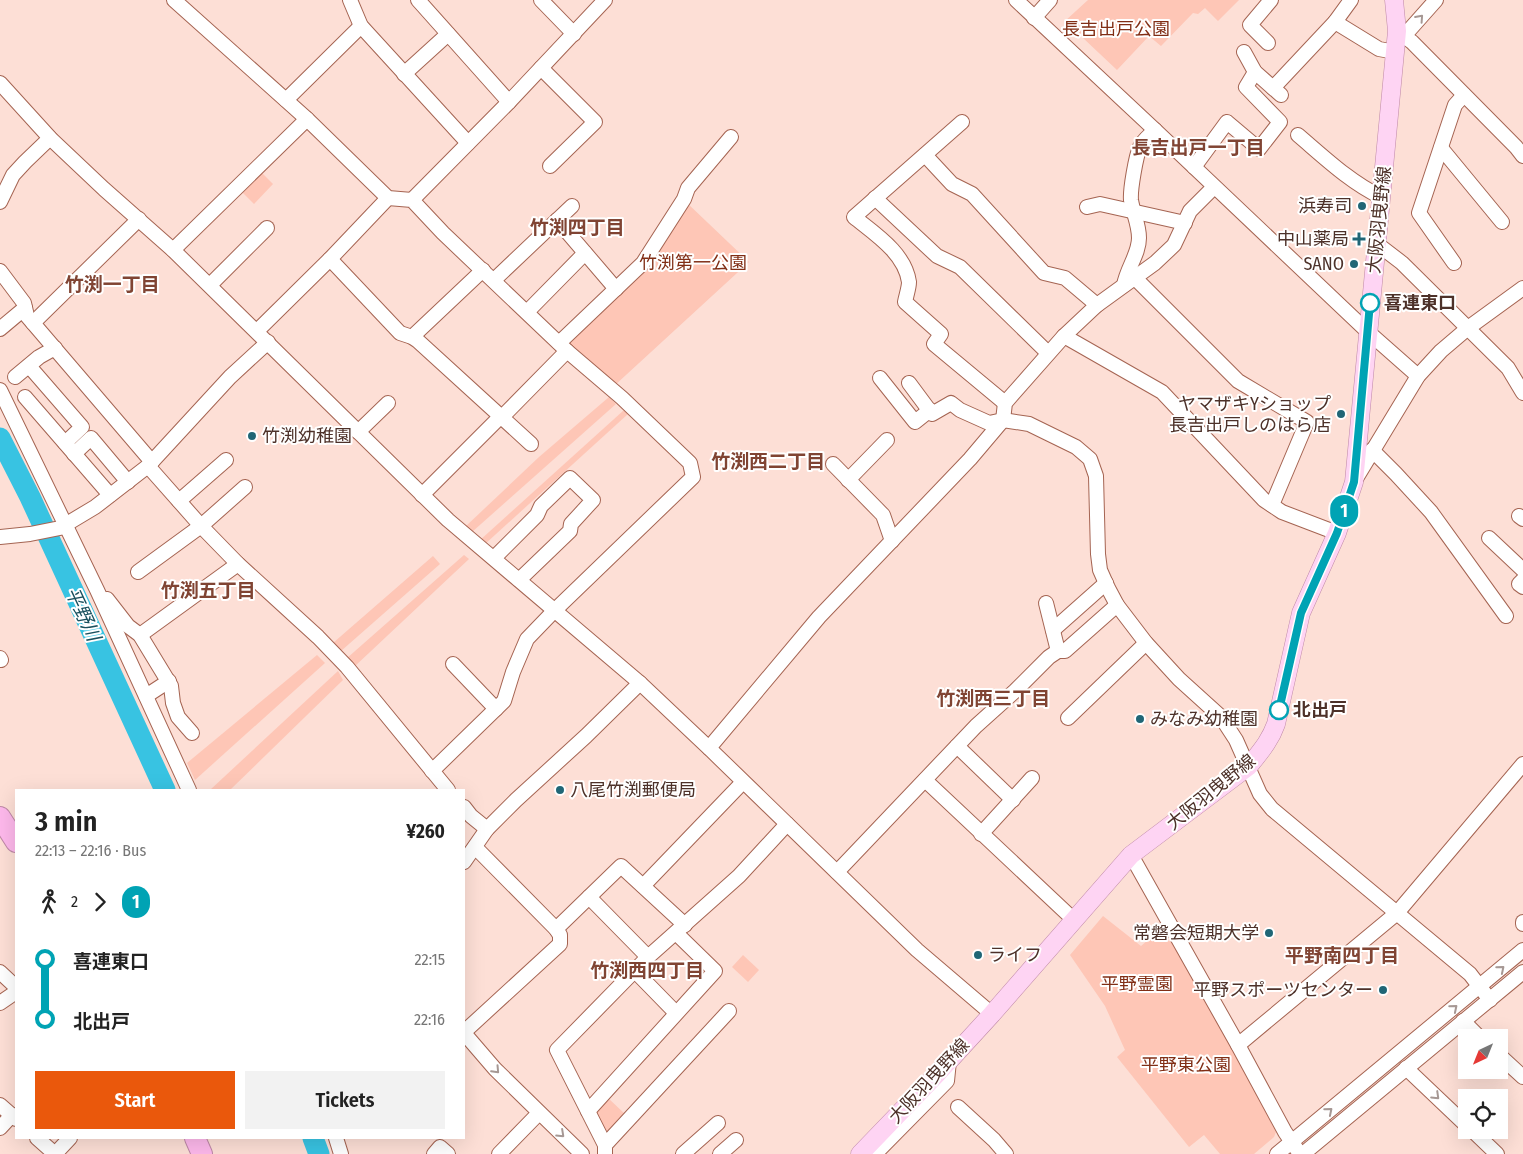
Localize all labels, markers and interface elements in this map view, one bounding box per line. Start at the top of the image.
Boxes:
one-way arrow [1414,14,1423,23]
park label: 長吉出戸公園 [1062,18,1170,40]
district label: 長吉出戸一丁目 [1131,136,1265,159]
street label: 大阪羽曳野線 [1362,165,1396,275]
place label: 浜寿司 [1298,195,1352,217]
marker: 浜寿司 [1356,200,1368,212]
district label: 竹渕四丁目 [529,216,625,239]
place label: 中山薬局 [1277,228,1349,250]
marker: 中山薬局 [1353,233,1365,245]
park label: 竹渕第一公園 [639,252,747,274]
place label: SANO [1303,253,1344,275]
marker: SANO [1348,258,1360,270]
district label: 竹渕一丁目 [64,273,160,296]
place label: 喜連東口 [1384,292,1456,314]
marker: 喜連東口 [1360,293,1380,313]
place label: ヤマザキYショップ 長吉出戸しのはら店 [1169,393,1331,436]
marker: ヤマザキYショップ 長吉出戸しのはら店 [1335,408,1347,420]
place label: 竹渕幼稚園 [262,425,352,447]
marker: 竹渕幼稚園 [246,430,258,442]
district label: 竹渕西二丁目 [711,450,825,473]
line badge: 1 [1328,495,1360,527]
text: 1 [1340,500,1348,522]
district label: 竹渕五丁目 [160,579,256,602]
water label: 平野川 [61,583,106,646]
district label: 竹渕西三丁目 [936,687,1050,710]
place label: 北出戸 [1293,699,1347,721]
marker: 北出戸 [1269,700,1289,720]
place label: みなみ幼稚園 [1150,708,1258,730]
marker: みなみ幼稚園 [1134,713,1146,725]
street label: 大阪羽曳野線 [1162,749,1260,835]
place label: 八尾竹渕郵便局 [570,779,696,801]
marker: 八尾竹渕郵便局 [554,784,566,796]
text: 3 min [35,805,97,838]
text: ¥260 [406,820,445,843]
text: 22:13 – 22:16 · Bus [35,841,146,860]
icon: walk [35,888,63,916]
icon: forward [86,888,114,916]
text: 1 [132,891,140,913]
text: 2 [71,892,78,911]
place label: 常磐会短期大学 [1133,922,1259,944]
marker: 常磐会短期大学 [1263,927,1275,939]
place label: ライフ [988,944,1042,966]
district label: 平野南四丁目 [1285,944,1399,967]
marker: ライフ [972,949,984,961]
text: 喜連東口 [73,950,149,973]
text: 22:15 [415,950,445,969]
district label: 竹渕西四丁目 [590,959,704,982]
one-way arrow [1496,965,1505,974]
park label: 平野霊園 [1101,973,1173,995]
place label: 平野スポーツセンター [1193,979,1373,1001]
marker: 平野スポーツセンター [1377,984,1389,996]
one-way arrow [1448,1005,1457,1013]
text: 北出戸 [73,1010,130,1033]
text: 22:16 [414,1010,445,1029]
north arrow [1458,1029,1508,1079]
map controls [1458,1029,1508,1139]
street label: 大阪羽曳野線 [884,1034,974,1128]
park label: 平野東公園 [1141,1054,1231,1076]
one-way arrow [490,1064,499,1073]
button: Start [35,1071,235,1129]
button: Tickets [245,1071,445,1129]
button: locate [1458,1089,1508,1139]
one-way arrow [1431,1090,1440,1099]
one-way arrow [1323,1109,1332,1117]
one-way arrow [555,1128,564,1137]

